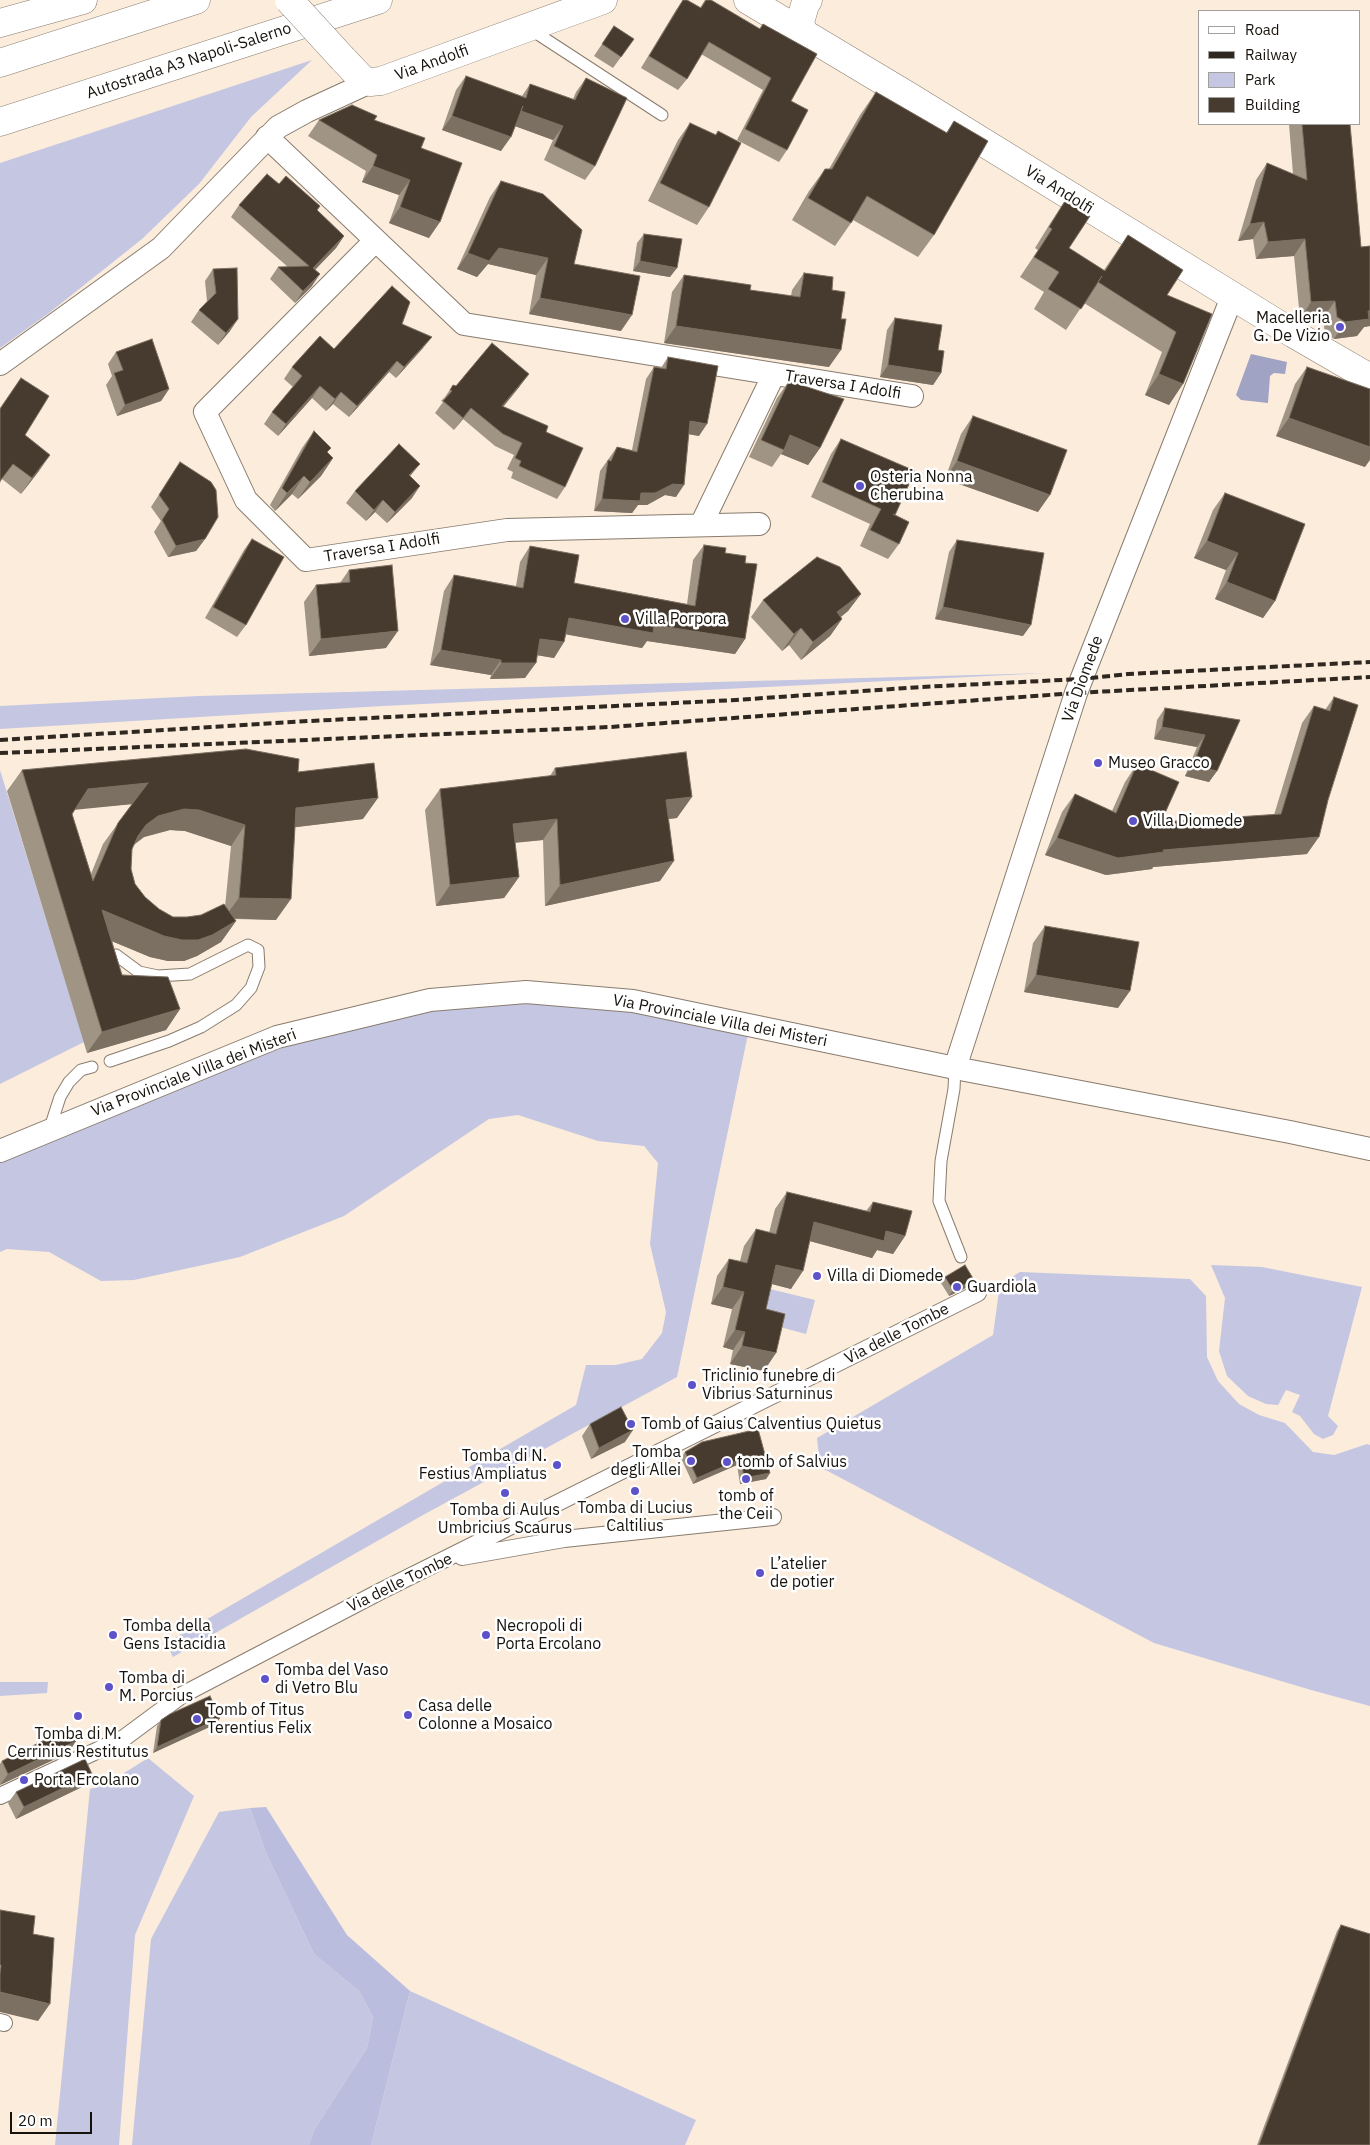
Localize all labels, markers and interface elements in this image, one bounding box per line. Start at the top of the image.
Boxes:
legend [1198,10,1360,125]
street label: Autostrada A3 Napoli-Salerno [84,19,294,103]
text: Road [1245,20,1280,39]
street label: Via Andolfi [393,41,471,85]
text: Railway [1245,45,1297,64]
text: Park [1245,70,1275,89]
text: Building [1245,95,1300,114]
street label: Via Andolfi [1021,161,1097,219]
place label: Macelleria G. De Vizio [1253,308,1330,346]
marker: Macelleria G. De Vizio [1334,321,1346,333]
street label: Traversa I Adolfi [784,366,902,404]
place label: Osteria Nonna Cherubina [870,467,973,505]
marker: Osteria Nonna Cherubina [854,480,866,492]
street label: Traversa I Adolfi [323,529,441,567]
place label: Villa Porpora [635,609,726,629]
marker: Villa Porpora [619,613,631,625]
street label: Via Diomede [1058,633,1108,725]
place label: Museo Gracco [1108,753,1210,773]
marker: Museo Gracco [1092,757,1104,769]
place label: Villa Diomede [1143,811,1242,831]
marker: Villa Diomede [1127,815,1139,827]
street label: Via Provinciale Villa dei Misteri [611,991,829,1051]
street label: Via Provinciale Villa dei Misteri [89,1025,299,1121]
place label: Villa di Diomede [827,1266,943,1286]
marker: Villa di Diomede [811,1270,823,1282]
place label: Guardiola [967,1277,1037,1297]
marker: Guardiola [951,1281,963,1293]
street label: Via delle Tombe [842,1299,952,1369]
place label: Triclinio funebre di Vibrius Saturninus [702,1366,836,1404]
marker: Triclinio funebre di Vibrius Saturninus [686,1379,698,1391]
place label: Tomb of Gaius Calventius Quietus [641,1414,881,1434]
marker: Tomb of Gaius Calventius Quietus [625,1418,637,1430]
place label: Tomba degli Allei [611,1442,681,1480]
place label: Tomba di N. Festius Ampliatus [419,1446,547,1484]
place label: tomb of Salvius [737,1452,847,1472]
marker: Tomba degli Allei [685,1455,697,1467]
marker: tomb of Salvius [721,1456,733,1468]
marker: Tomba di N. Festius Ampliatus [551,1459,563,1471]
marker: tomb of the Ceii [740,1473,752,1485]
marker: Tomba di Lucius Caltilius [629,1485,641,1497]
place label: tomb of the Ceii [718,1486,774,1524]
marker: Tomba di Aulus Umbricius Scaurus [499,1487,511,1499]
place label: Tomba di Lucius Caltilius [577,1498,693,1536]
place label: Tomba di Aulus Umbricius Scaurus [438,1500,572,1538]
street label: Via delle Tombe [344,1549,456,1617]
place label: L’atelier de potier [770,1554,834,1592]
marker: L’atelier de potier [754,1567,766,1579]
place label: Tomba della Gens Istacidia [123,1616,226,1654]
place label: Necropoli di Porta Ercolano [496,1616,601,1654]
marker: Tomba della Gens Istacidia [107,1629,119,1641]
marker: Necropoli di Porta Ercolano [480,1629,492,1641]
place label: Tomba del Vaso di Vetro Blu [275,1660,388,1698]
place label: Tomba di M. Porcius [119,1668,193,1706]
marker: Tomba del Vaso di Vetro Blu [259,1673,271,1685]
marker: Tomba di M. Porcius [103,1681,115,1693]
place label: Casa delle Colonne a Mosaico [418,1696,552,1734]
place label: Tomb of Titus Terentius Felix [207,1700,312,1738]
marker: Casa delle Colonne a Mosaico [402,1709,414,1721]
marker: Tomba di M. Cerrinius Restitutus [72,1710,84,1722]
marker: Tomb of Titus Terentius Felix [191,1713,203,1725]
place label: Tomba di M. Cerrinius Restitutus [7,1724,149,1762]
place label: Porta Ercolano [34,1770,139,1790]
marker: Porta Ercolano [18,1774,30,1786]
scale bar [12,2102,95,2134]
text: 20 m [18,2111,53,2130]

